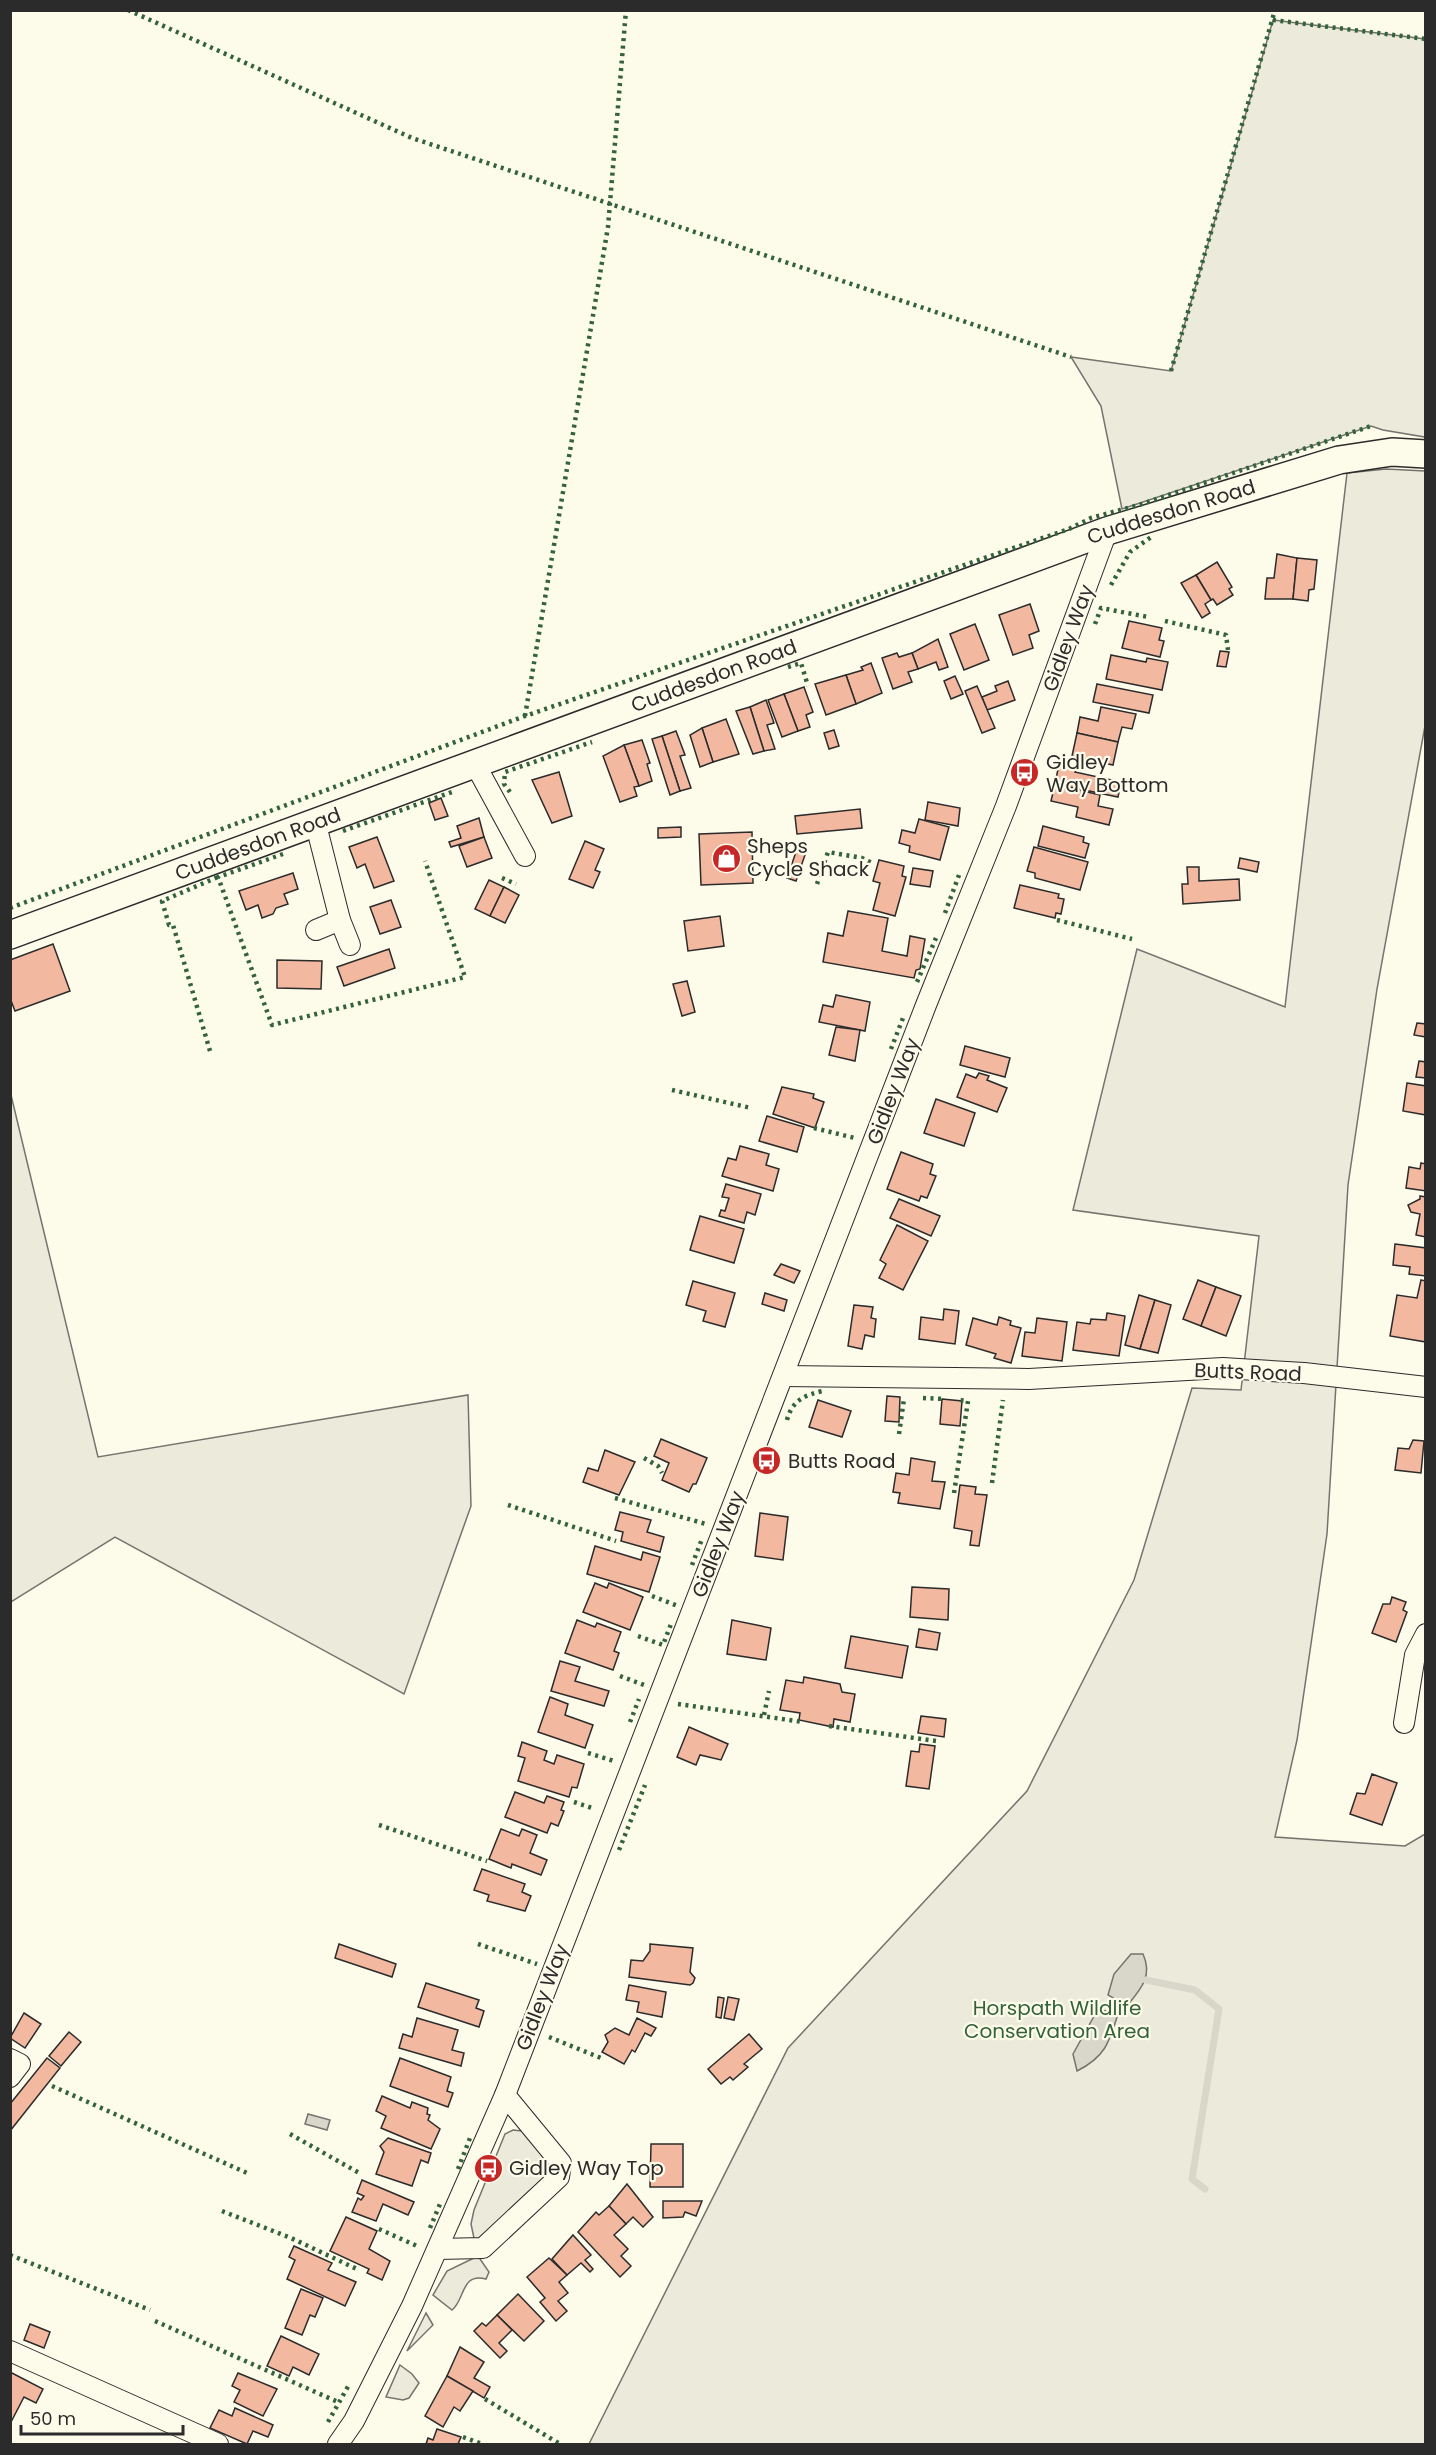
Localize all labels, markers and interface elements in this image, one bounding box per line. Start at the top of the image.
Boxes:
street label: Cuddesdon Road [1083,472,1259,551]
street label: Gidley Way [1036,580,1100,696]
street label: Cuddesdon Road [627,632,801,719]
place label: Gidley Way Bottom [1046,748,1169,799]
bus stop icon: Gidley Way Bottom [1009,757,1041,789]
street label: Cuddesdon Road [171,800,345,887]
place label: Sheps Cycle Shack [747,832,870,883]
shop icon: Sheps Cycle Shack [710,842,742,874]
street label: Gidley Way [860,1034,926,1148]
street label: Butts Road [1194,1356,1302,1388]
bus stop icon: Butts Road [751,1445,783,1477]
place label: Butts Road [788,1447,895,1475]
street label: Gidley Way [685,1487,751,1601]
street label: Gidley Way [509,1940,575,2054]
park label: Horspath Wildlife Conservation Area [964,1994,1150,2045]
bus stop icon: Gidley Way Top [472,2152,504,2184]
place label: Gidley Way Top [509,2154,664,2182]
scale bar [21,2398,183,2436]
text: 50 m [30,2406,76,2431]

